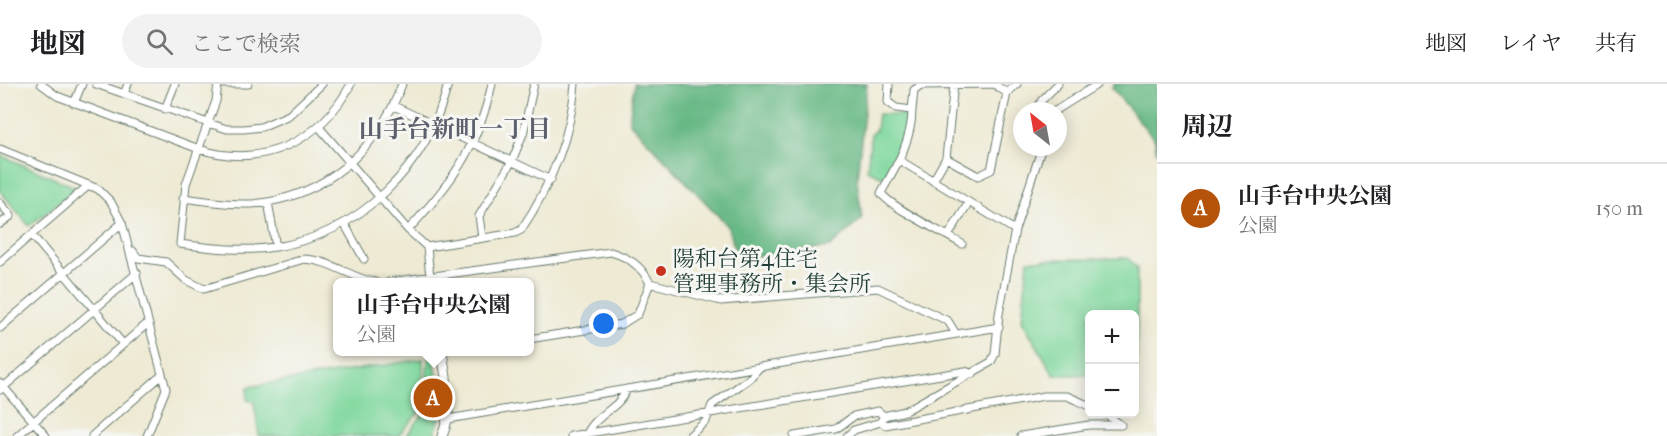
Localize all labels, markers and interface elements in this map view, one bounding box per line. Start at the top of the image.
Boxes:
search box [122,14,542,68]
icon: search [143,25,176,58]
text: 地図 [30,27,86,60]
text: ここで検索 [191,31,301,57]
text: 地図 [1425,31,1467,55]
text: レイヤ [1500,31,1562,55]
text: 共有 [1595,31,1637,55]
north arrow [1013,102,1067,156]
text: 周辺 [1181,111,1233,142]
district label: 山手台新町一丁目 [359,115,551,143]
text: 山手台中央公園 [1238,183,1392,209]
text: A [1194,197,1207,220]
text: 150 m [1595,197,1643,220]
text: 公園 [1238,214,1278,237]
place label: 陽和台第4住宅 管理事務所・集会所 [673,246,871,297]
marker: 陽和台第4住宅 管理事務所・集会所 [654,264,668,278]
popup [333,278,534,356]
text: 山手台中央公園 [356,292,511,318]
your location [589,309,618,338]
map controls [1085,310,1139,418]
button: + [1085,310,1139,364]
text: 公園 [356,323,396,346]
button: − [1085,364,1139,418]
pin: A [414,376,452,420]

